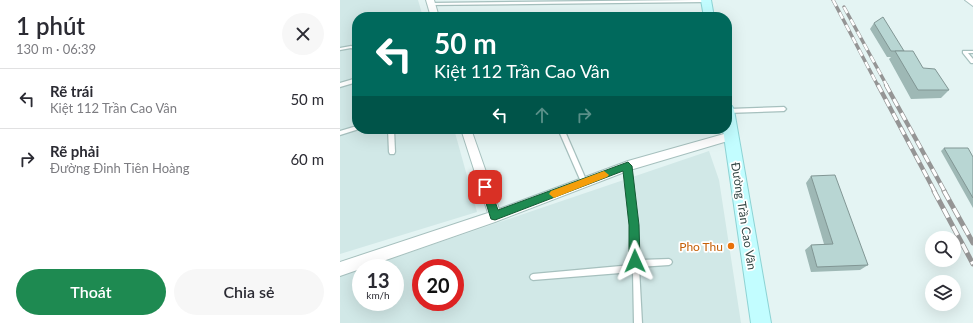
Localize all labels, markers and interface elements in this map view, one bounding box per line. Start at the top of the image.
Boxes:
text: 1 phút [16,11,85,40]
button: close [282,13,324,55]
text: 50 m [434,26,497,60]
icon: left [368,28,420,80]
text: 130 m · 06:39 [16,41,96,57]
text: Kiệt 112 Trần Cao Vân [434,60,610,82]
text: Rẽ trái [50,82,93,100]
icon: left [16,88,38,110]
text: 50 m [290,90,324,108]
text: Kiệt 112 Trần Cao Vân [50,100,177,116]
icon: left [489,104,511,126]
icon: ahead [531,104,553,126]
icon: right [573,104,595,126]
text: Rẽ phải [50,142,99,160]
icon: right [16,148,38,170]
text: 60 m [290,150,324,168]
text: Đường Đinh Tiên Hoàng [50,160,190,176]
street label: Đường Trần Cao Vân [728,161,760,271]
pin [468,170,502,204]
icon: arrive [474,176,496,198]
map controls [925,231,961,311]
button: search [925,231,961,267]
place label: Pho Thu [679,239,723,254]
position arrow [614,240,656,282]
marker: Pho Thu [726,241,736,251]
speed limit sign: 20 [412,259,464,311]
text: 13 [366,268,390,292]
button: Thoát [16,269,166,315]
button: Chia sẻ [174,269,324,315]
button: layers [925,275,961,311]
text: km/h [366,289,390,301]

